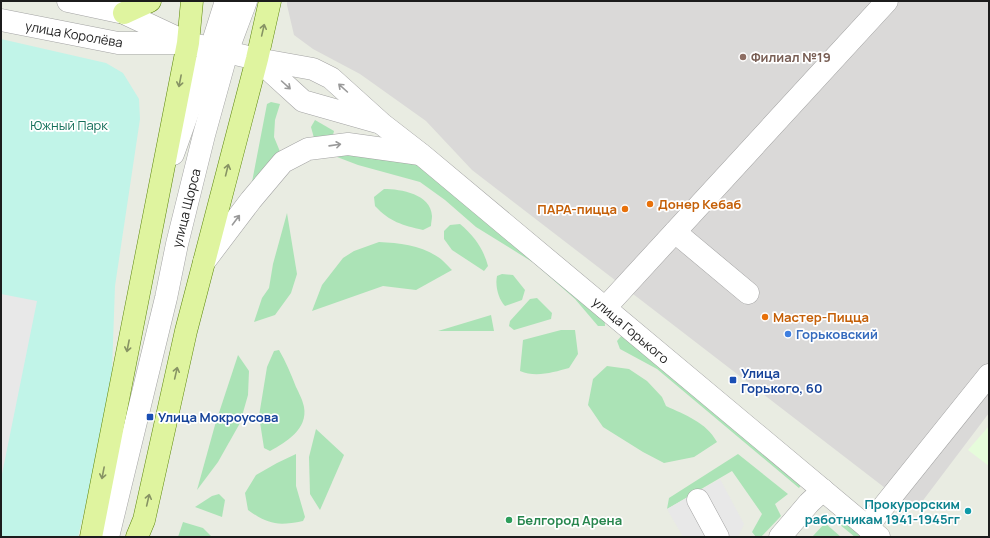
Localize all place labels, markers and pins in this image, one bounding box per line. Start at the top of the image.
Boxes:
place label: Филиал №19 [751,48,831,66]
marker: Филиал №19 [738,52,748,62]
place label: Донер Кебаб [658,195,741,213]
marker: Донер Кебаб [645,199,655,209]
place label: ПАРА-пицца [537,200,617,218]
marker: ПАРА-пицца [620,204,630,214]
place label: Мастер-Пицца [773,308,869,326]
marker: Мастер-Пицца [760,312,770,322]
place label: Горьковский [796,325,878,343]
marker: Горьковский [783,329,793,339]
place label: Улица Горького, 60 [741,364,822,397]
marker: Улица Горького, 60 [728,375,738,385]
place label: Улица Мокроусова [158,408,279,426]
marker: Улица Мокроусова [145,412,155,422]
place label: Прокурорским работникам 1941-1945гг [805,495,960,528]
marker: Прокурорским работникам 1941-1945гг [963,506,973,516]
place label: Белгород Арена [517,511,622,529]
marker: Белгород Арена [504,515,514,525]

